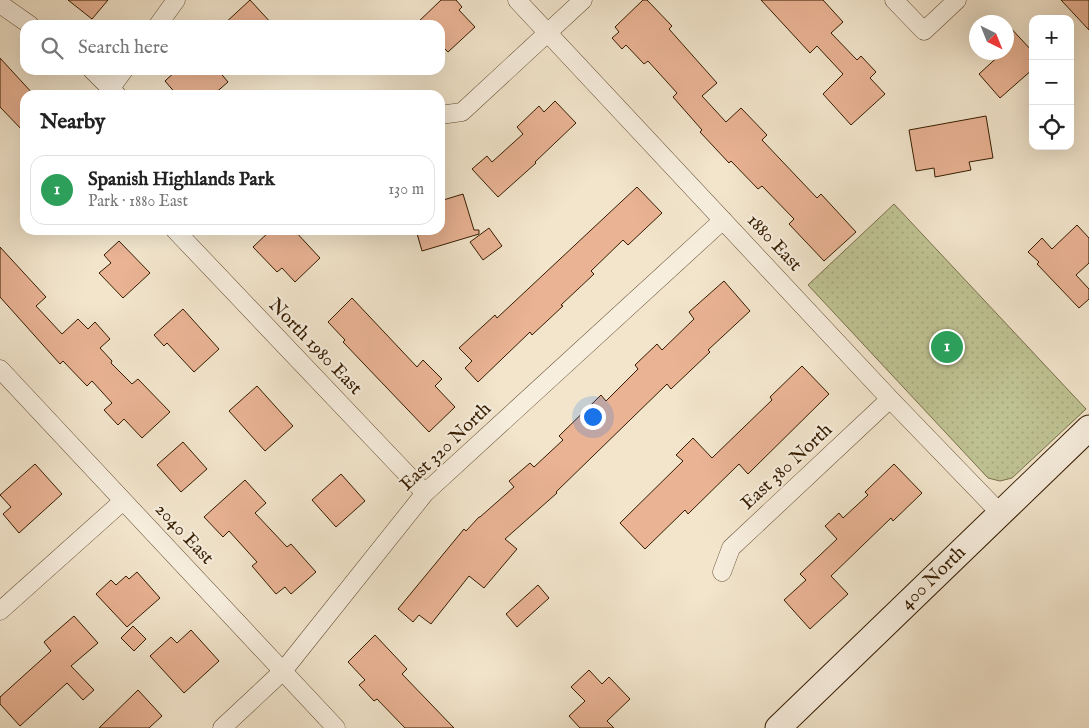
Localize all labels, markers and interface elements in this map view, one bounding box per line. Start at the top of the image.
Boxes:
north arrow [969,15,1014,60]
map controls [1029,15,1074,150]
button: + [1029,15,1074,60]
search box [20,20,445,75]
icon: search [38,34,66,62]
text: Search here [78,36,169,60]
button: − [1029,60,1074,105]
button: locate [1029,105,1074,150]
text: Nearby [40,109,105,136]
text: Spanish Highlands Park [88,168,275,192]
text: 1 [54,180,60,200]
text: 130 m [388,180,424,200]
text: Park · 1880 East [88,192,188,212]
street label: 1880 East [741,209,807,277]
street label: North 1980 East [263,294,367,401]
pin: 1 [931,328,963,366]
street label: East 320 North [395,397,497,497]
your location [580,404,606,430]
street label: East 380 North [736,419,838,515]
street label: 2040 East [149,498,219,570]
street label: 400 North [896,541,971,615]

